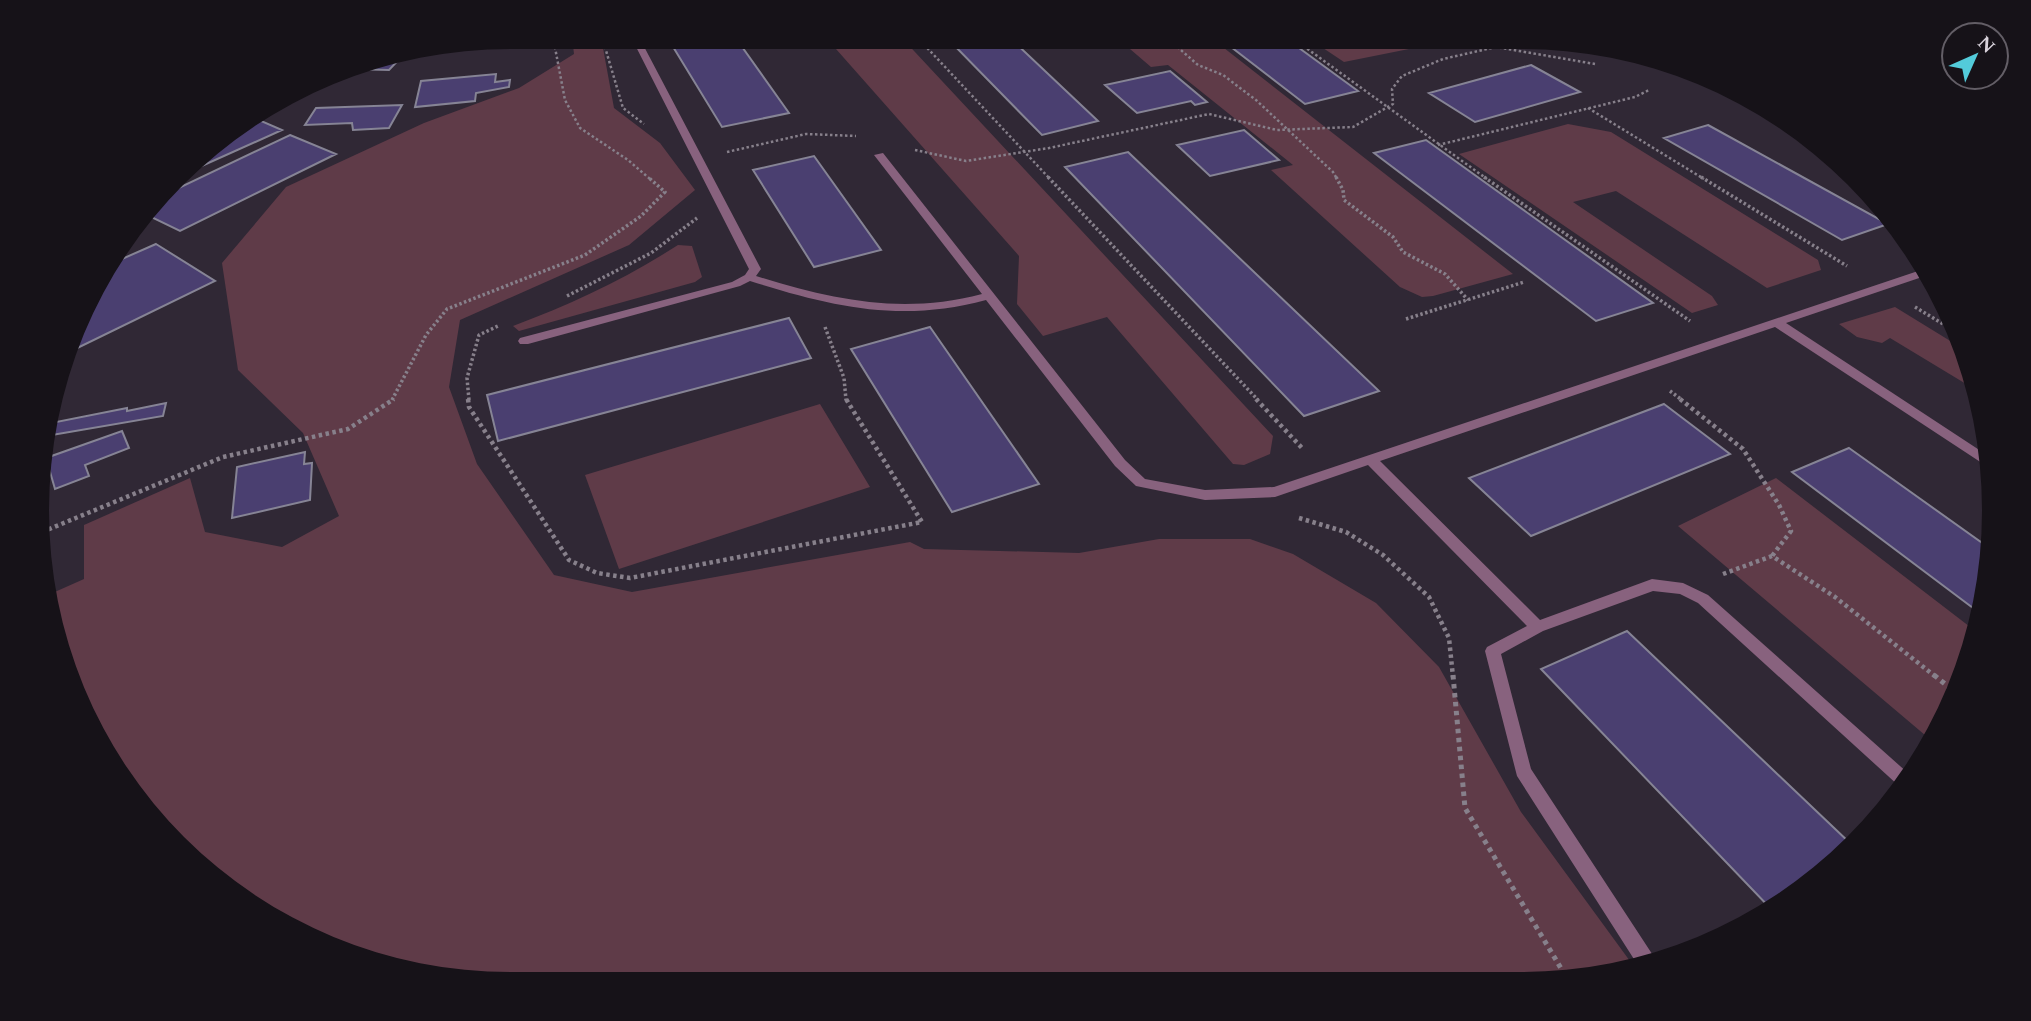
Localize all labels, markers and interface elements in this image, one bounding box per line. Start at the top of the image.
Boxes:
north arrow [1940,21,2010,91]
text: N [1970,29,2002,61]

